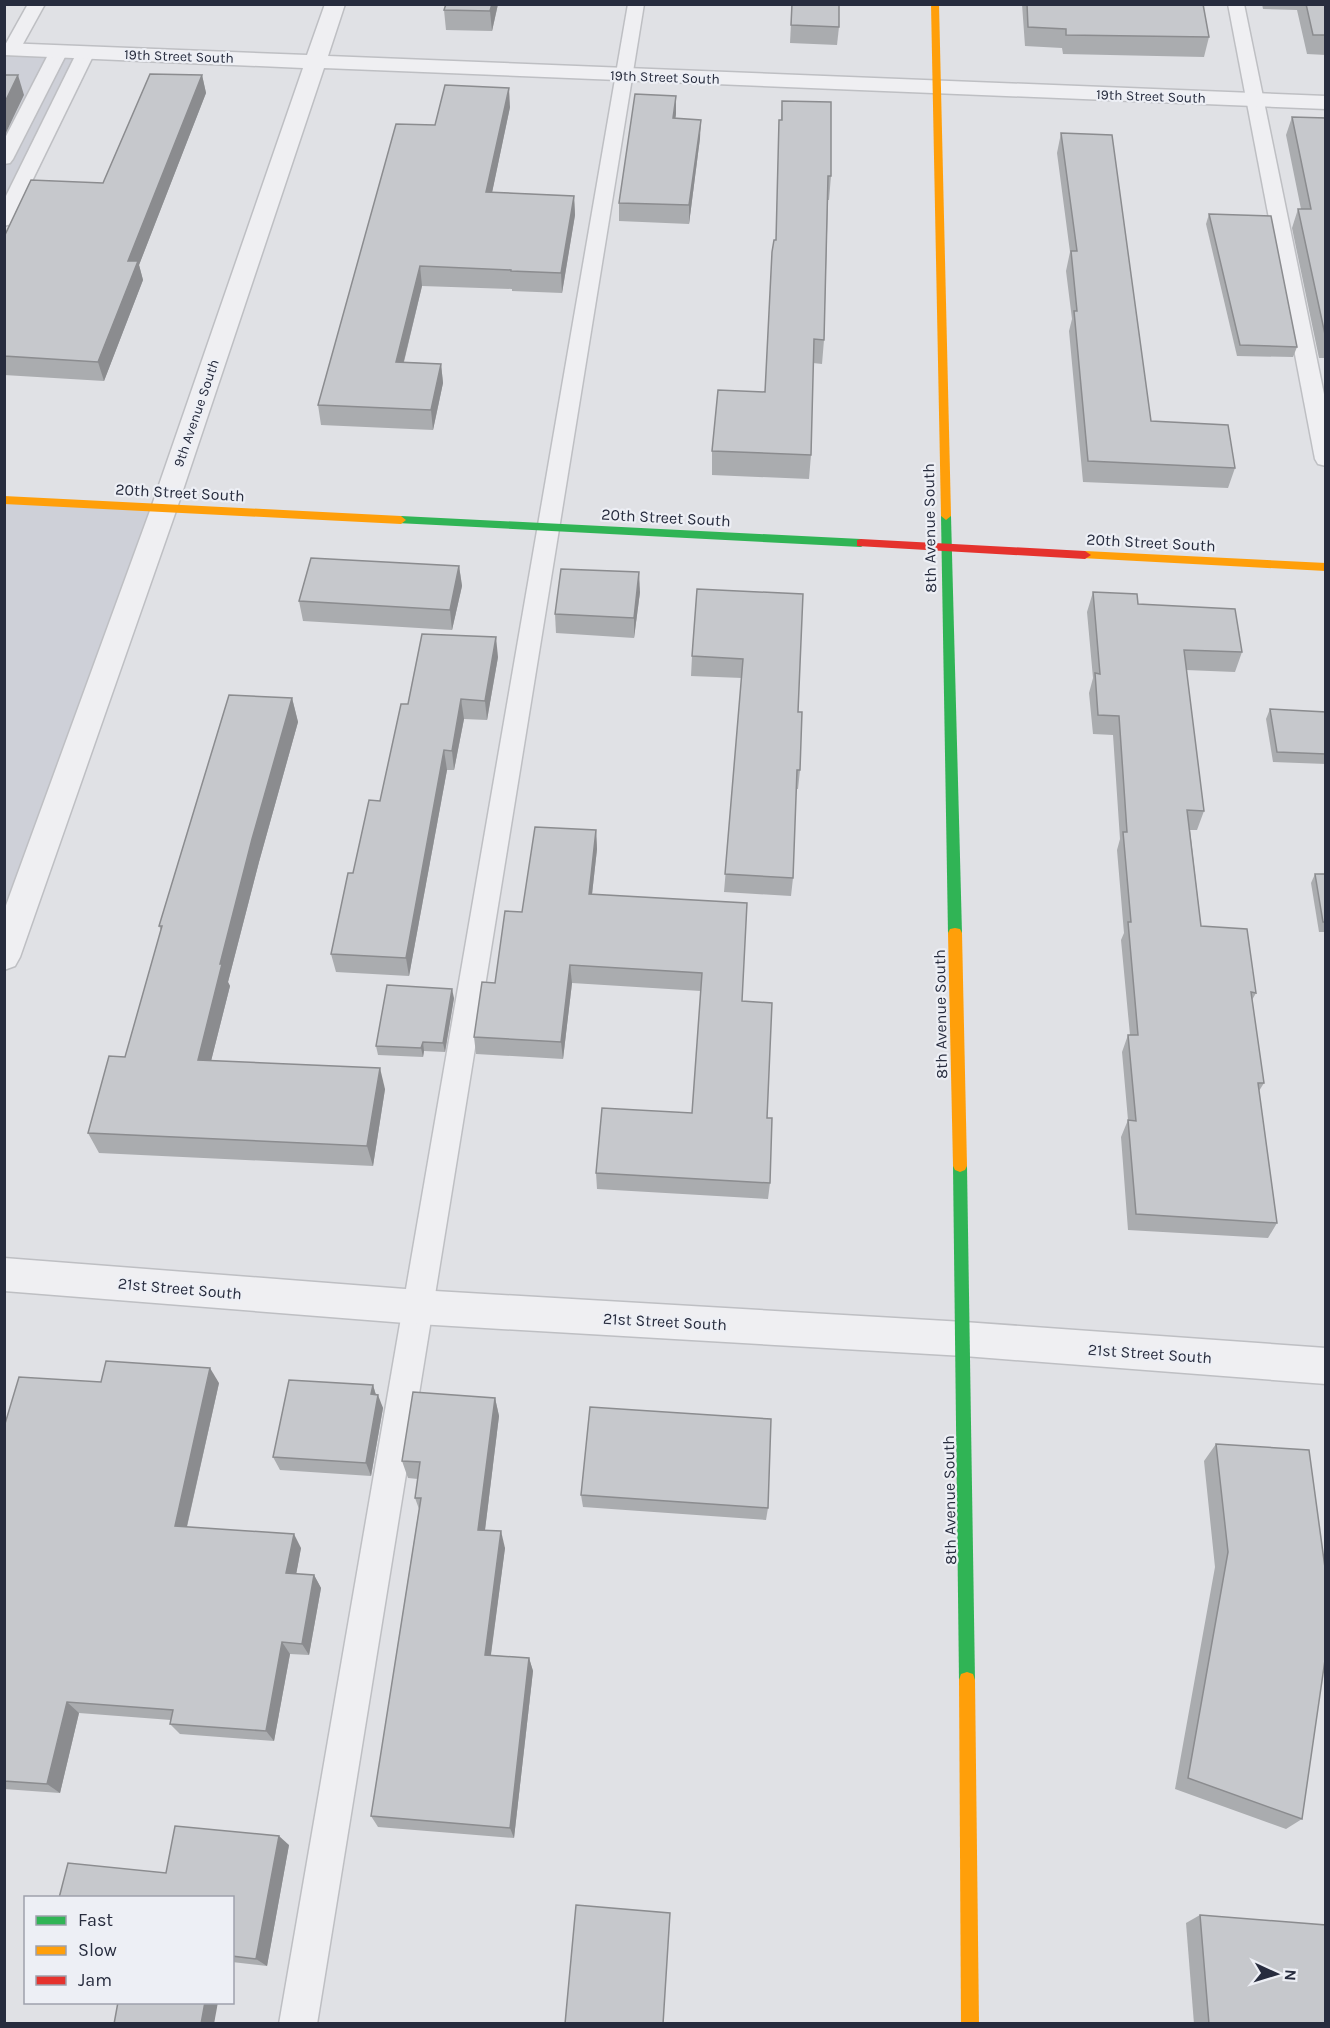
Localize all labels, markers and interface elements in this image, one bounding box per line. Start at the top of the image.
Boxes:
street label: 19th Street South [124,46,234,67]
street label: 19th Street South [610,67,720,88]
street label: 19th Street South [1096,86,1206,107]
street label: 9th Avenue South [170,357,223,469]
street label: 8th Avenue South [919,463,940,593]
street label: 20th Street South [115,480,245,505]
street label: 20th Street South [601,505,731,530]
street label: 20th Street South [1086,530,1216,555]
street label: 8th Avenue South [930,949,951,1079]
street label: 21st Street South [117,1274,243,1303]
street label: 21st Street South [602,1309,728,1334]
street label: 21st Street South [1087,1340,1213,1367]
street label: 8th Avenue South [939,1435,960,1565]
legend [24,1896,234,2004]
text: Fast [78,1909,113,1931]
text: Slow [78,1939,117,1961]
north arrow [1246,1944,1306,2004]
text: Jam [78,1969,112,1991]
text: N [1281,1969,1300,1981]

